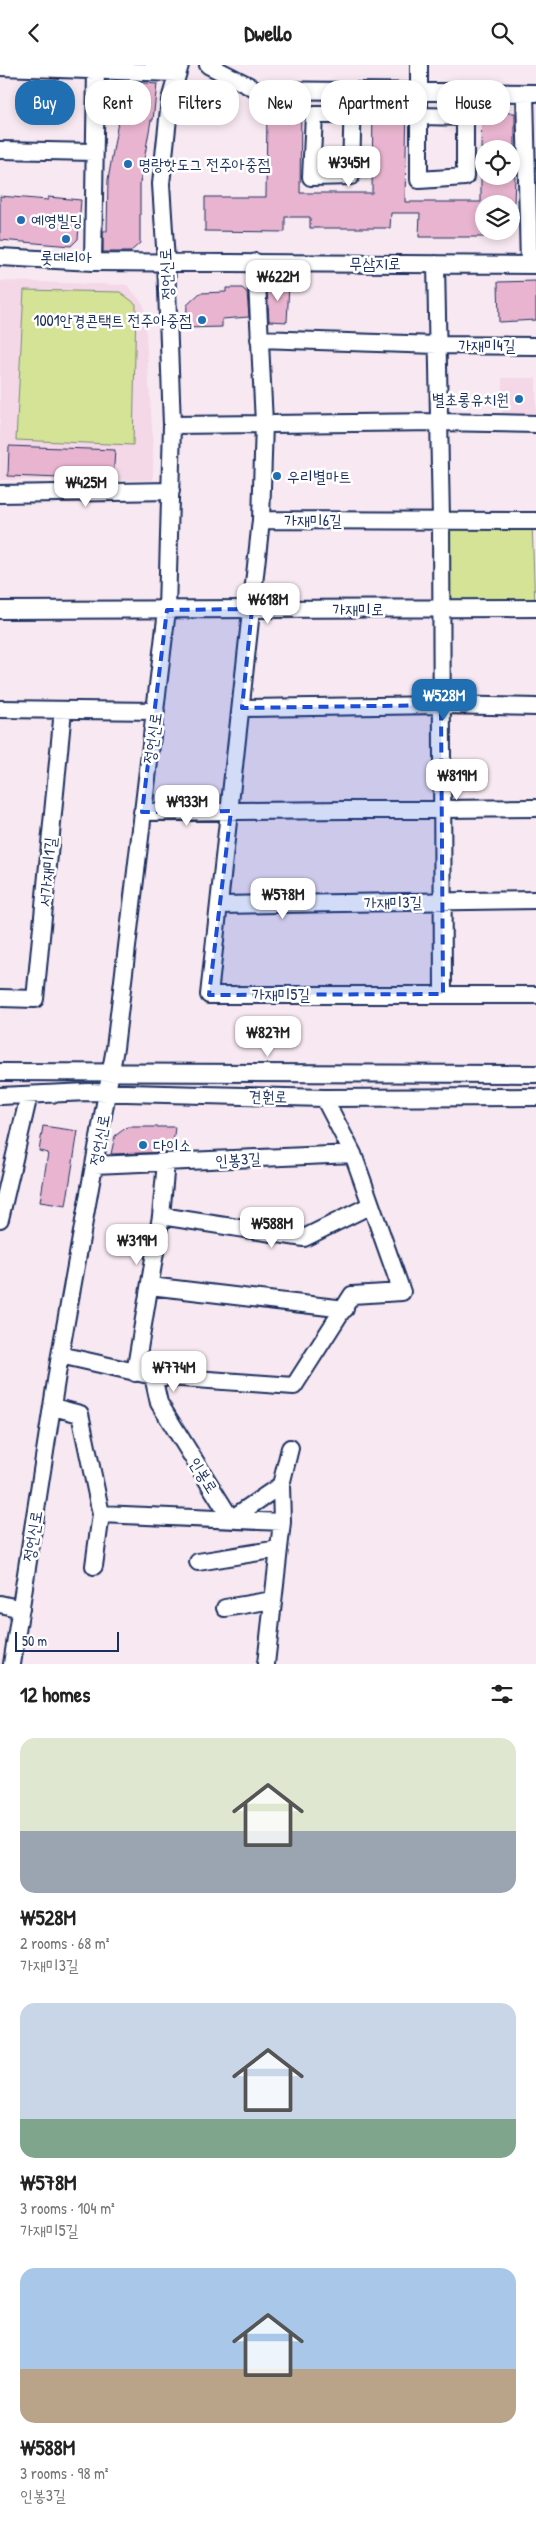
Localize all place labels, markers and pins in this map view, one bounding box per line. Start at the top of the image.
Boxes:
pin: ₩345M [314,145,384,188]
place label: 명랑핫도그 전주아중점 [138,153,271,175]
marker: 명랑핫도그 전주아중점 [122,158,134,170]
place label: 예영빌딩 [31,209,83,231]
marker: 예영빌딩 [15,214,27,226]
marker: 롯데리아 [60,233,72,245]
place label: 롯데리아 [40,246,92,268]
pin: ₩622M [243,259,313,302]
place label: 1001안경콘택트 전주아중점 [34,309,192,331]
marker: 1001안경콘택트 전주아중점 [196,314,208,326]
place label: 별초롱유치원 [432,388,509,410]
marker: 별초롱유치원 [513,393,525,405]
pin: ₩425M [51,465,121,508]
place label: 우리별마트 [287,465,351,487]
marker: 우리별마트 [271,470,283,482]
pin: ₩618M [233,583,303,625]
pin: ₩528M [409,679,479,721]
pin: ₩819M [422,759,492,801]
pin: ₩933M [152,785,222,827]
pin: ₩578M [248,877,318,920]
pin: ₩827M [233,1015,303,1058]
place label: 다이소 [153,1134,192,1156]
marker: 다이소 [137,1139,149,1151]
pin: ₩588M [237,1207,307,1249]
pin: ₩319M [102,1223,172,1266]
pin: ₩774M [139,1351,209,1393]

